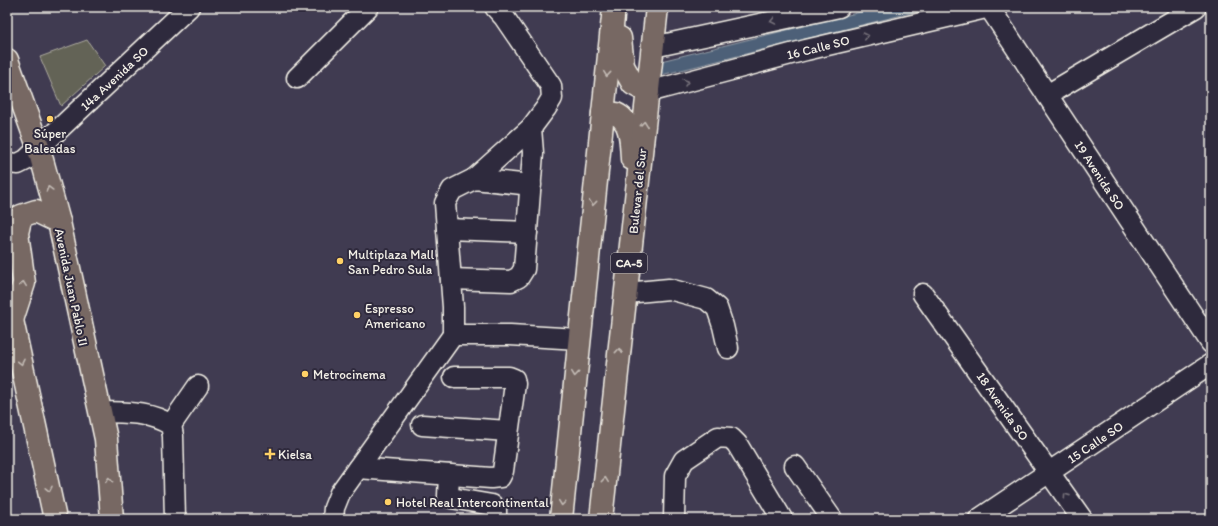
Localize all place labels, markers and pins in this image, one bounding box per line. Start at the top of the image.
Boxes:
marker: Súper Baleadas [45,114,55,124]
place label: Súper Baleadas [24,126,76,156]
place label: Multiplaza Mall San Pedro Sula [348,247,434,277]
marker: Multiplaza Mall San Pedro Sula [335,256,345,266]
place label: Espresso Americano [365,301,426,331]
marker: Espresso Americano [352,310,362,320]
place label: Metrocinema [313,367,386,382]
marker: Metrocinema [300,369,310,379]
place label: Kielsa [278,447,312,462]
marker: Kielsa [265,449,275,459]
place label: Hotel Real Intercontinental [396,495,549,510]
marker: Hotel Real Intercontinental [383,497,393,507]

